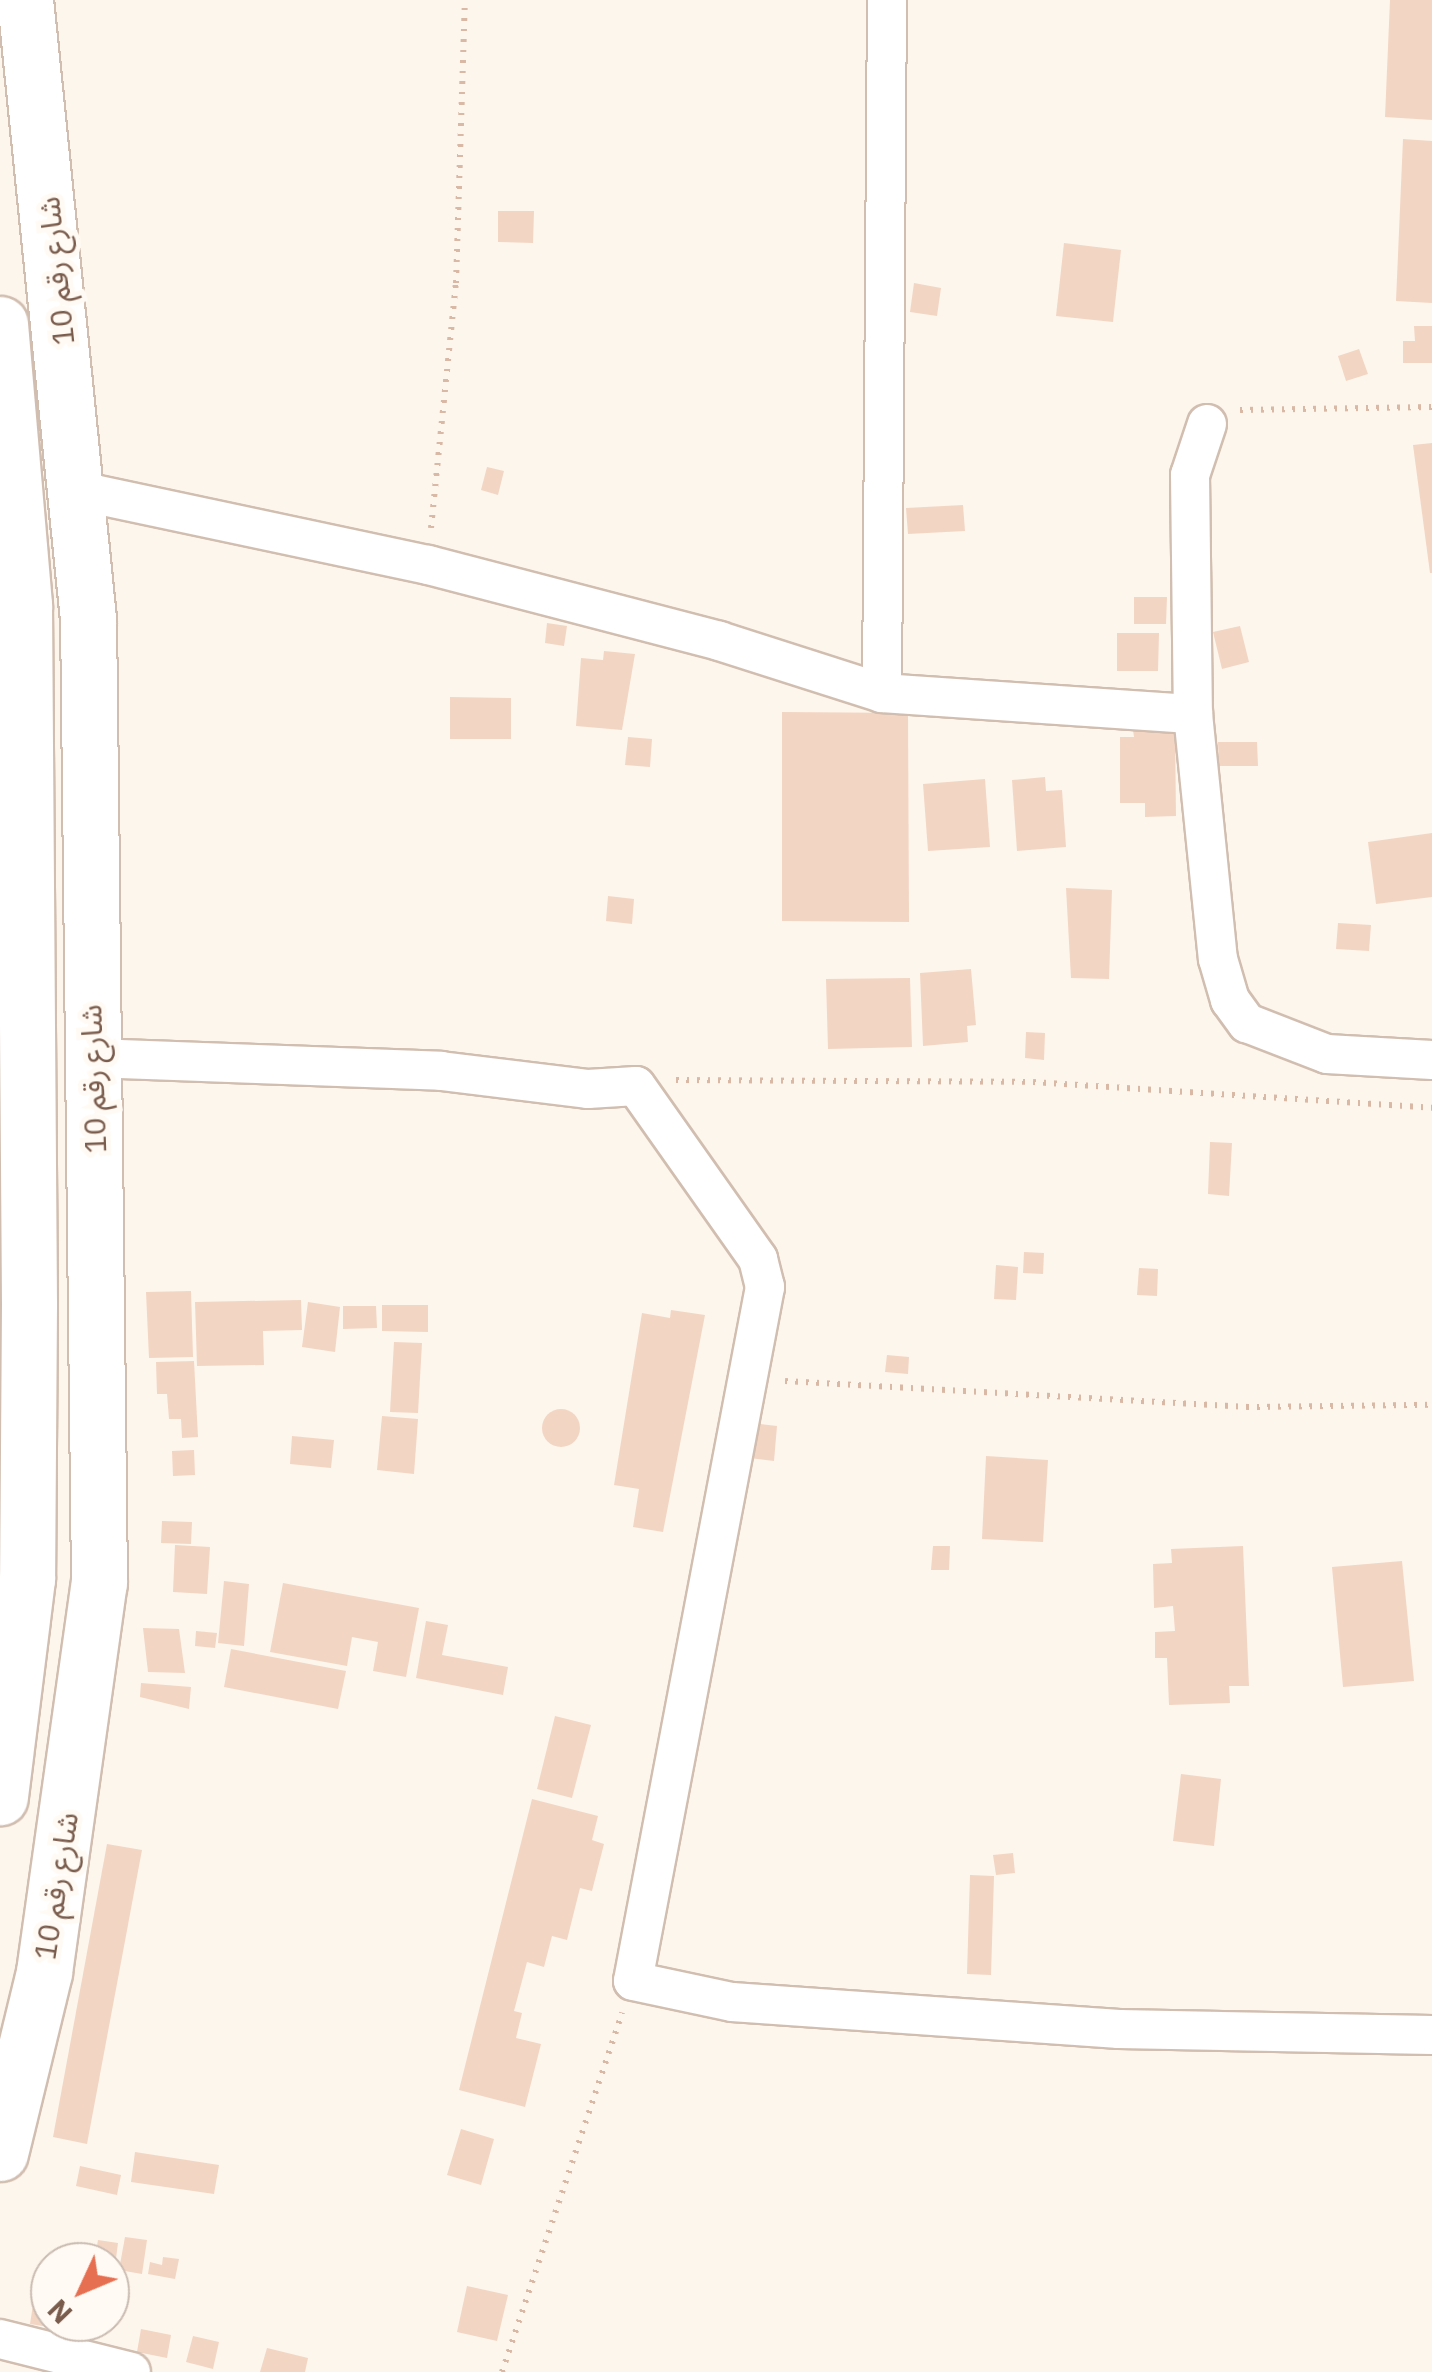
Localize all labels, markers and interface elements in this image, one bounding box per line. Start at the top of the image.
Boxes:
street label: شارع رقم 10 [30,195,82,347]
street label: شارع رقم 10 [72,1004,114,1154]
street label: شارع رقم 10 [27,1810,85,1962]
north arrow [30,2242,130,2342]
text: N [39,2292,80,2332]

